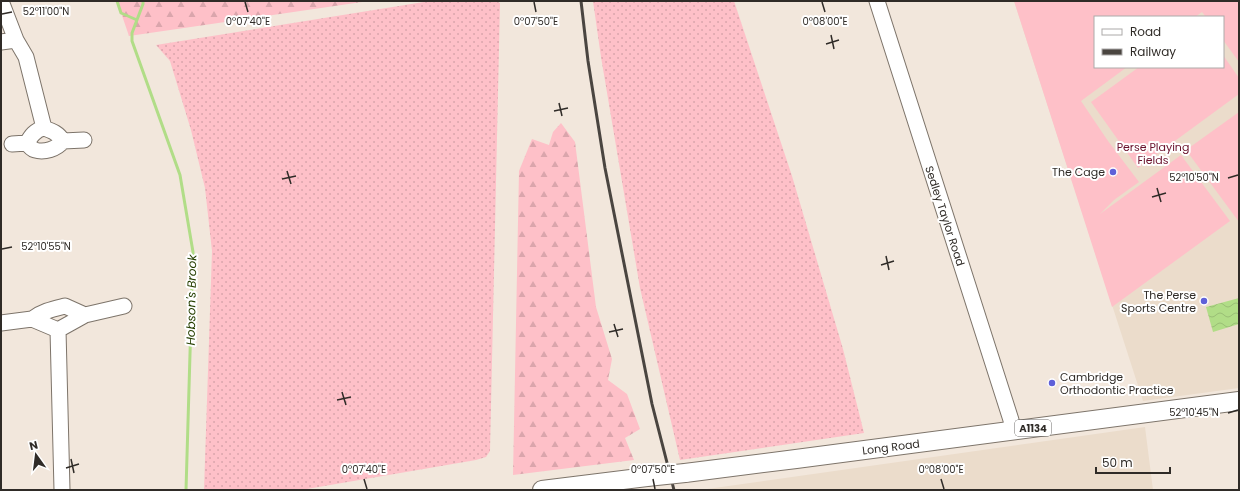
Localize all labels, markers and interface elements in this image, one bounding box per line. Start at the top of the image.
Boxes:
text: 52°11'00"N [23,4,69,19]
text: 0°07'40"E [226,14,270,29]
text: 0°07'50"E [514,14,558,29]
text: 0°08'00"E [802,14,848,29]
legend [1094,16,1224,68]
text: Road [1130,23,1161,40]
text: Railway [1130,43,1176,60]
park label: Perse Playing Fields [1117,139,1189,168]
street label: Sedley Taylor Road [921,164,969,268]
place label: The Cage [1052,164,1105,180]
marker: The Cage [1108,167,1118,177]
text: 52°10'50"N [1169,170,1219,185]
text: 52°10'55"N [21,239,71,254]
water label: Hobson's Brook [182,254,200,346]
place label: The Perse Sports Centre [1121,287,1196,316]
marker: The Perse Sports Centre [1199,296,1209,306]
place label: Cambridge Orthodontic Practice [1060,369,1174,398]
marker: Cambridge Orthodontic Practice [1047,378,1057,388]
text: 52°10'45"N [1169,405,1219,420]
road number: A1134 [1015,420,1051,436]
north arrow [16,435,56,475]
street label: Long Road [861,436,921,458]
text: N [28,437,40,454]
scale bar [1096,449,1170,475]
text: 50 m [1102,454,1133,471]
text: 0°07'40"E [342,462,386,477]
text: 0°07'50"E [631,462,675,477]
text: 0°08'00"E [918,462,964,477]

